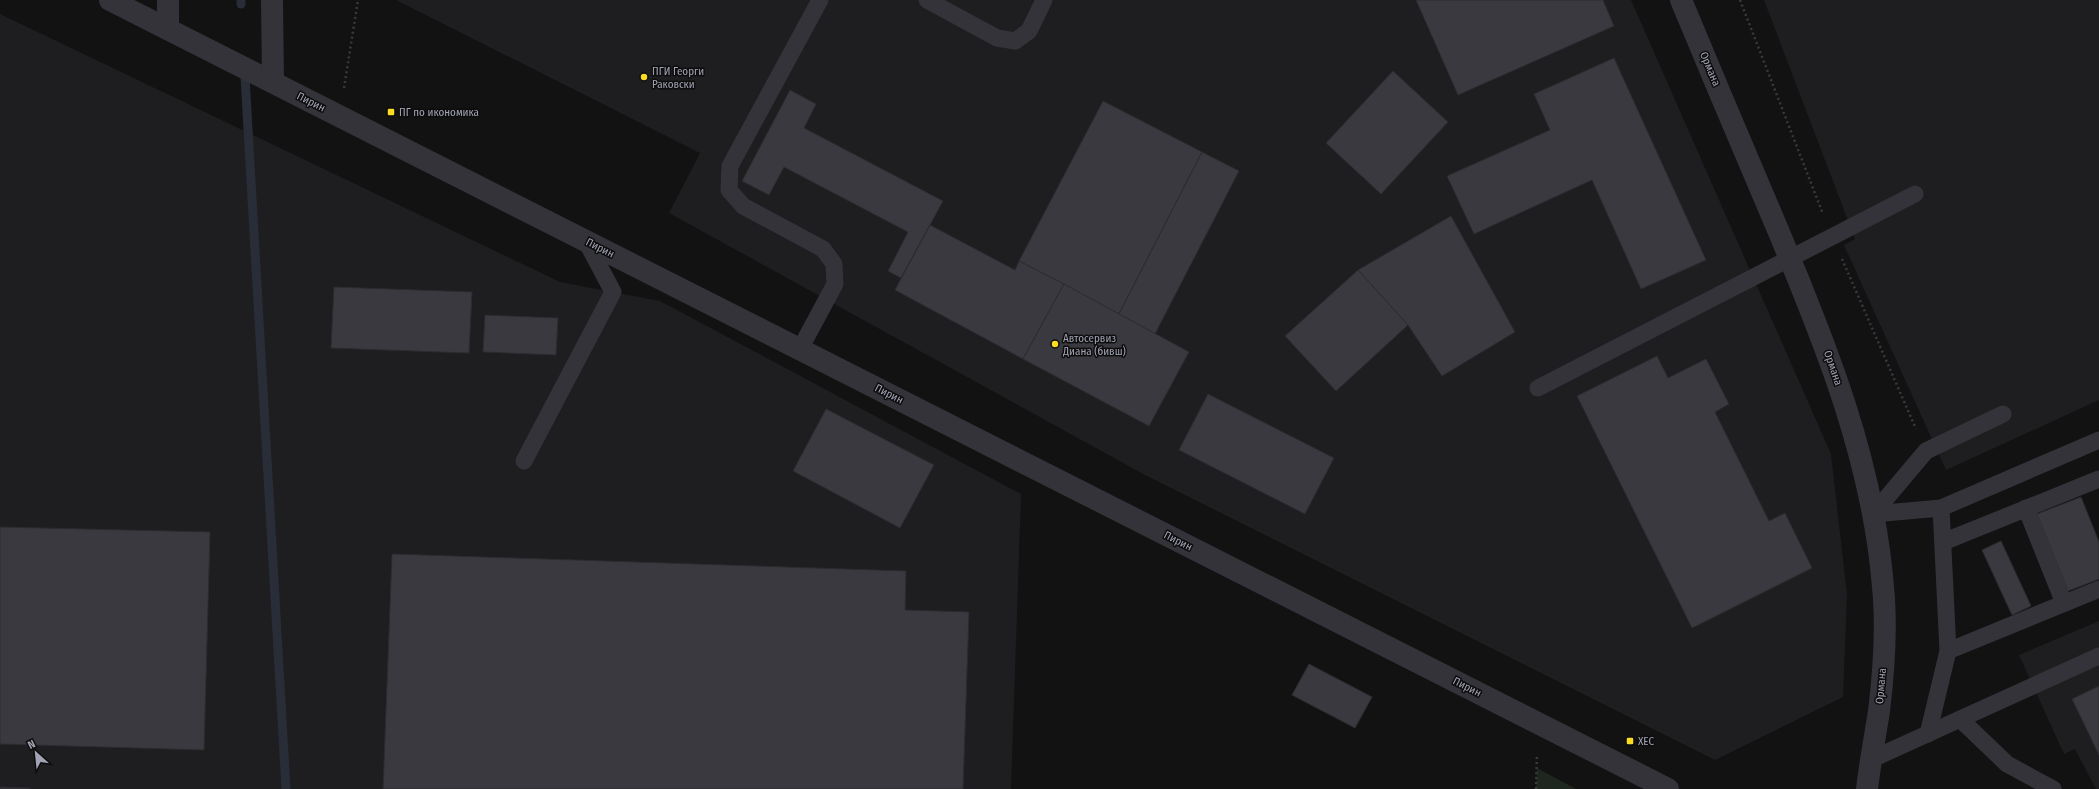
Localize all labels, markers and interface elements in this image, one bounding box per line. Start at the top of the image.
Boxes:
street label: Ормана [1697,50,1723,88]
place label: ПГИ Георги Раковски [652,65,704,91]
marker: ПГИ Георги Раковски [639,72,649,82]
street label: Пирин [295,89,327,115]
place label: ПГ по икономика [399,106,479,119]
marker: ПГ по икономика [386,107,396,117]
street label: Пирин [584,235,616,261]
place label: Автосервиз Диана (бивш) [1062,332,1126,358]
marker: Автосервиз Диана (бивш) [1050,339,1060,349]
street label: Ормана [1821,349,1845,387]
street label: Пирин [873,381,905,407]
street label: Пирин [1162,528,1194,554]
street label: Ормана [1873,667,1889,705]
street label: Пирин [1451,674,1483,700]
north arrow [16,733,56,773]
place label: ХЕС [1638,735,1654,748]
marker: ХЕС [1625,736,1635,746]
text: N [26,737,38,752]

